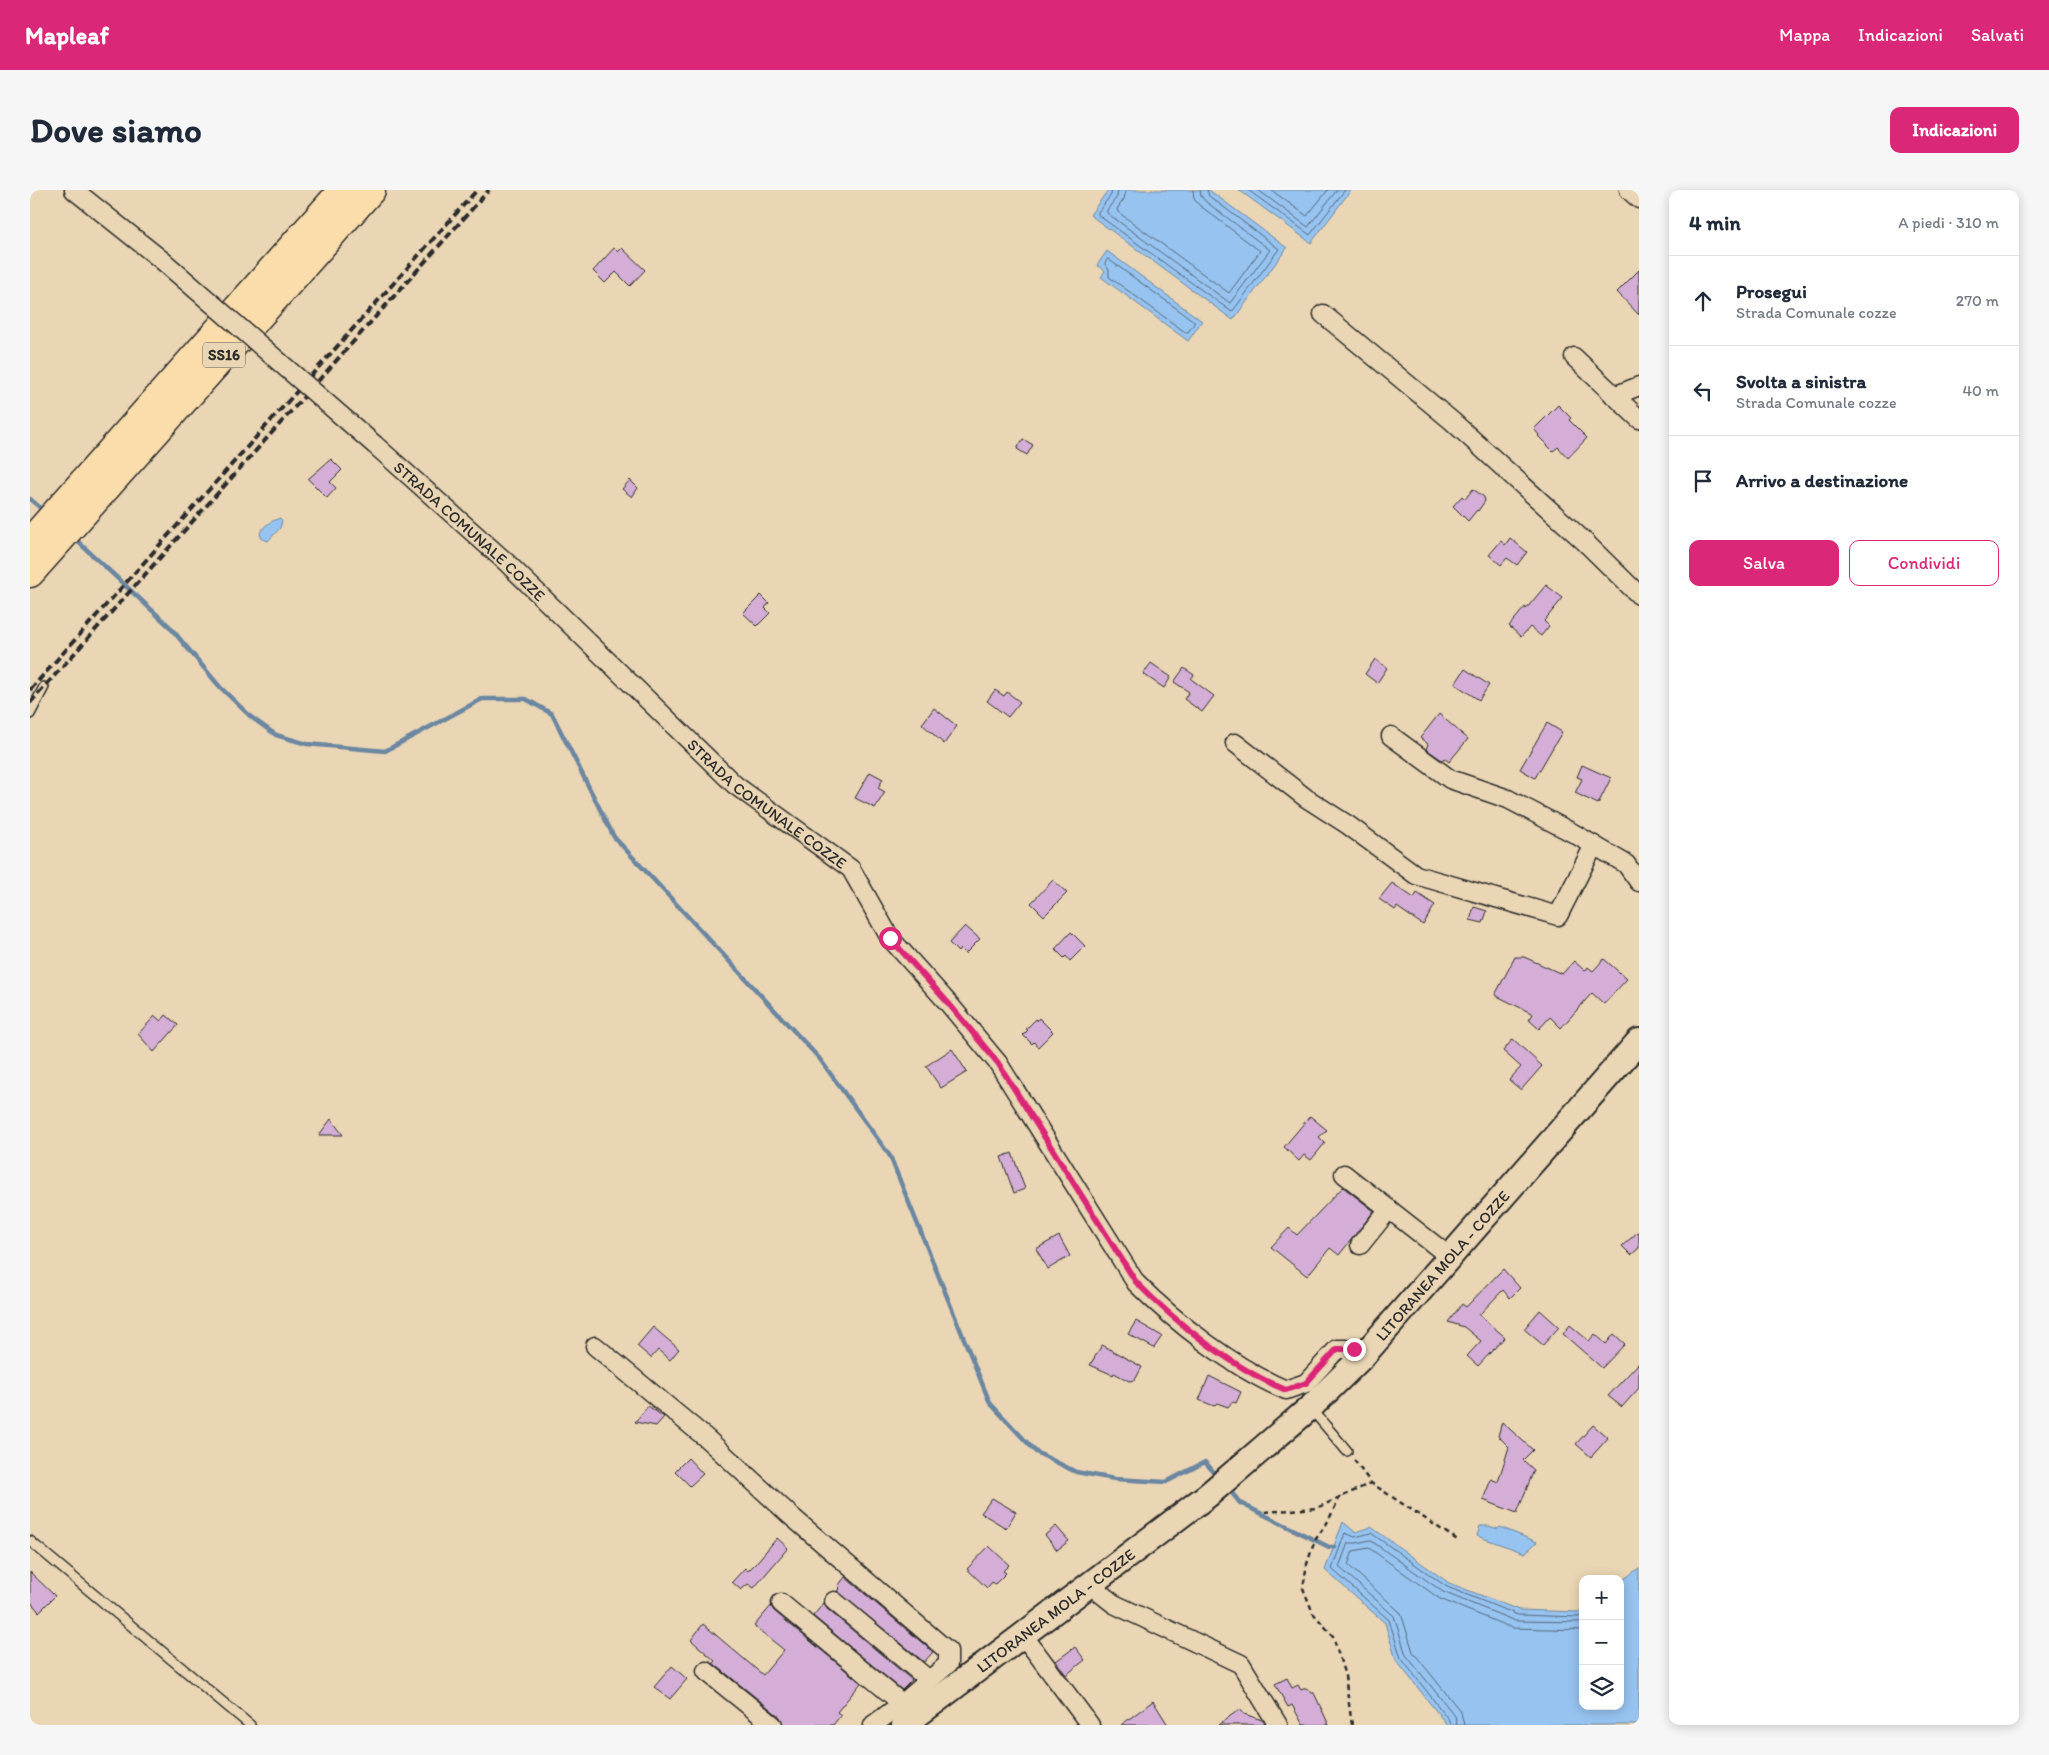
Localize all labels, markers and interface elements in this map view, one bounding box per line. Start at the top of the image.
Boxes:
text: Mapleaf [25,21,109,50]
text: Mappa [1779,24,1830,46]
text: Indicazioni [1858,24,1943,46]
text: Salvati [1971,24,2024,46]
button: Indicazioni [1890,107,2019,153]
text: Dove siamo [30,109,202,151]
text: 4 min [1689,210,1741,235]
text: A piedi · 310 m [1898,213,1999,232]
text: Prosegui [1736,280,1807,303]
icon: ahead [1689,287,1717,315]
text: 270 m [1956,291,1999,310]
text: Strada Comunale cozze [1736,303,1897,322]
road number: SS16 [203,342,245,368]
text: Svolta a sinistra [1736,370,1866,393]
icon: left [1689,377,1717,405]
text: 40 m [1962,381,1999,400]
text: Strada Comunale cozze [1736,393,1897,412]
street label: STRADA COMUNALE COZZE [390,457,550,605]
icon: arrive [1689,467,1717,495]
text: Arrivo a destinazione [1736,469,1908,492]
button: Salva [1689,540,1839,586]
button: Condividi [1849,540,1999,586]
street label: STRADA COMUNALE COZZE [684,735,851,872]
route start [879,927,902,950]
street label: LITORANEA MOLA - COZZE [1371,1186,1513,1344]
route end [1343,1338,1366,1361]
street label: LITORANEA MOLA - COZZE [973,1544,1139,1676]
map controls [1579,1575,1624,1710]
button: + [1579,1575,1624,1620]
button: − [1579,1620,1624,1665]
button: layers [1579,1665,1624,1710]

